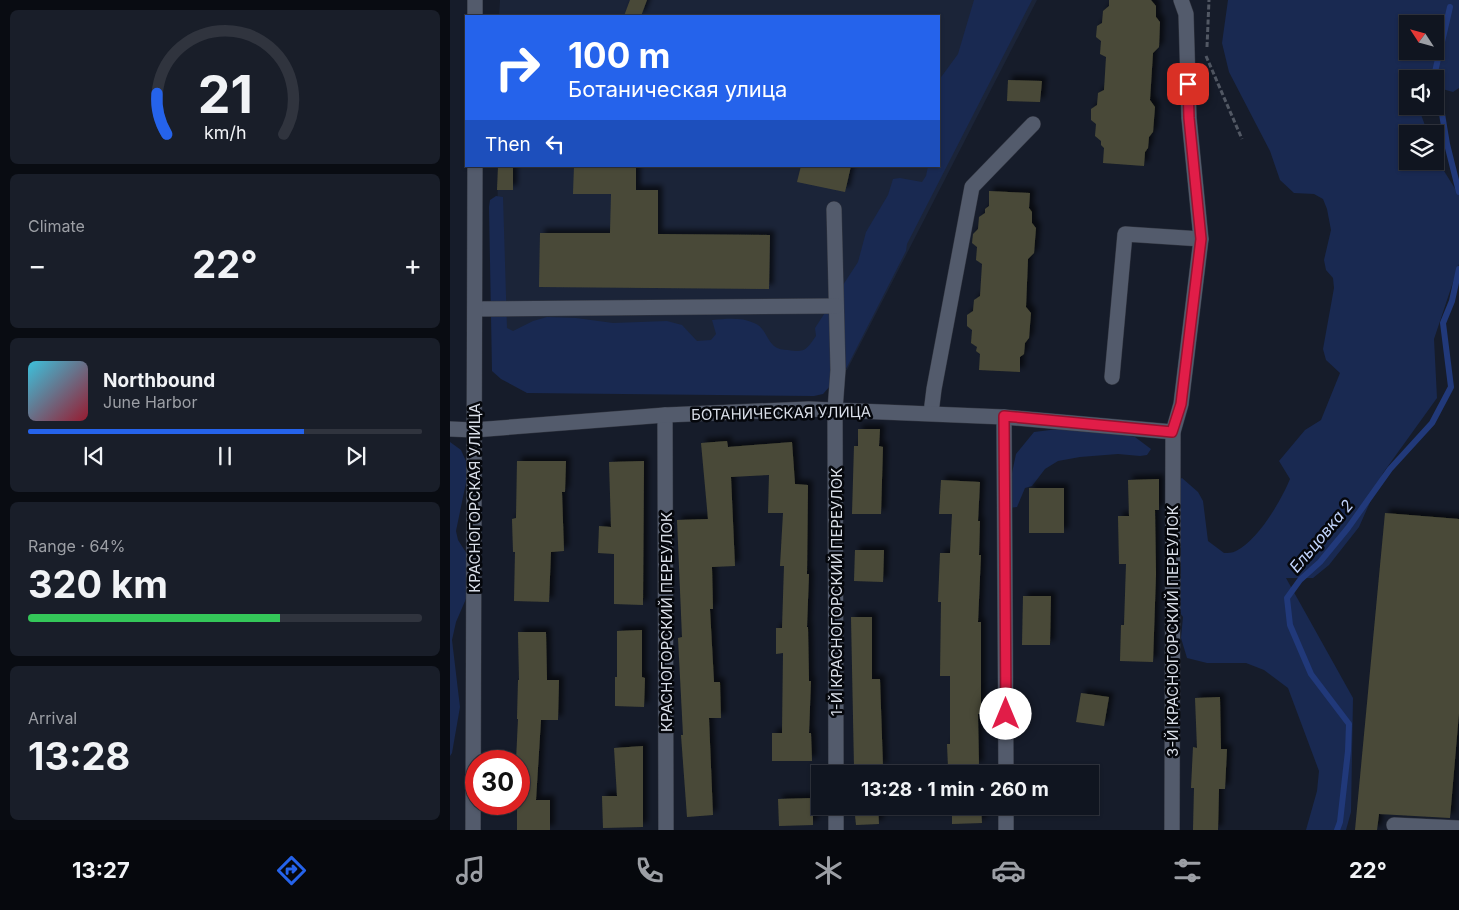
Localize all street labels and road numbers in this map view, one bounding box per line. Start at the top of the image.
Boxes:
street label: БОТАНИЧЕСКАЯ УЛИЦА [691,402,871,424]
street label: КРАСНОГОРСКАЯ УЛИЦА [465,403,484,593]
street label: 1-Й КРАСНОГОРСКИЙ ПЕРЕУЛОК [827,468,846,716]
street label: 3-Й КРАСНОГОРСКИЙ ПЕРЕУЛОК [1163,505,1182,757]
street label: КРАСНОГОРСКИЙ ПЕРЕУЛОК [657,512,676,732]

